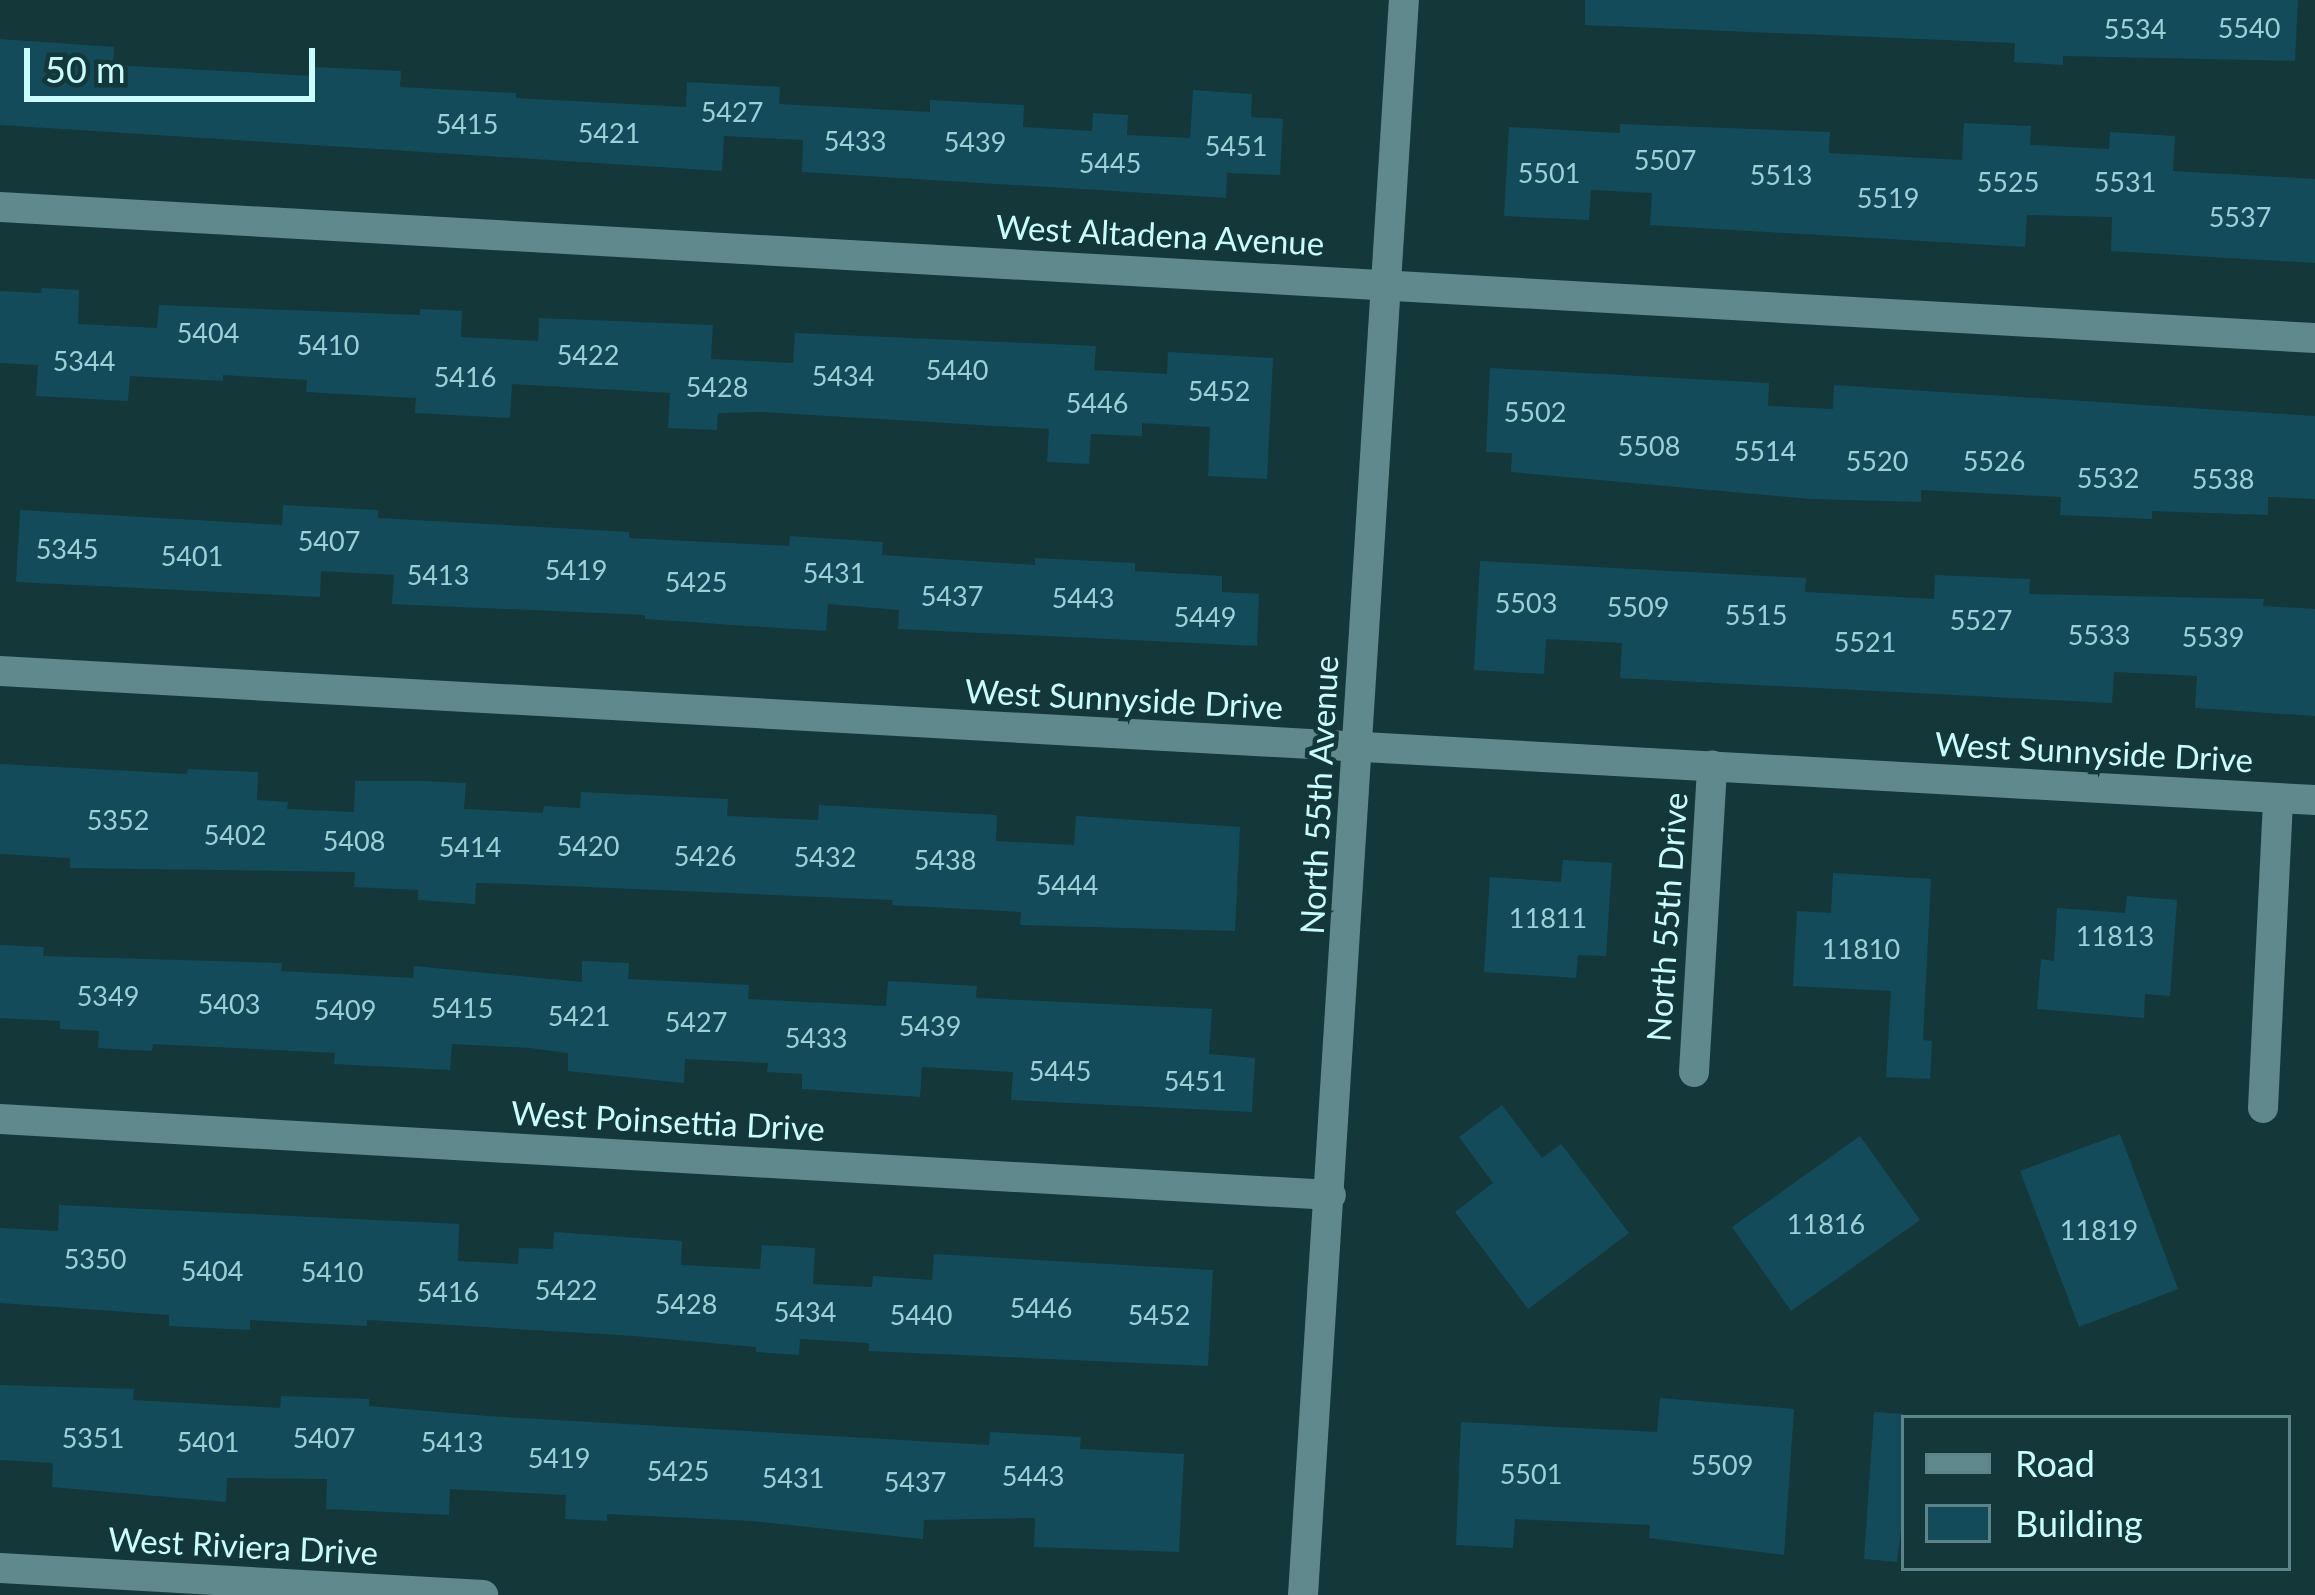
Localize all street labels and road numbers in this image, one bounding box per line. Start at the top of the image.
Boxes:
street label: West Altadena Avenue [994,207,1326,263]
street label: North 55th Avenue [1292,654,1346,936]
street label: West Sunnyside Drive [964,671,1284,727]
street label: West Sunnyside Drive [1934,724,2254,780]
street label: North 55th Drive [1639,791,1695,1043]
street label: West Poinsettia Drive [510,1093,826,1149]
street label: West Riviera Drive [107,1519,379,1573]

